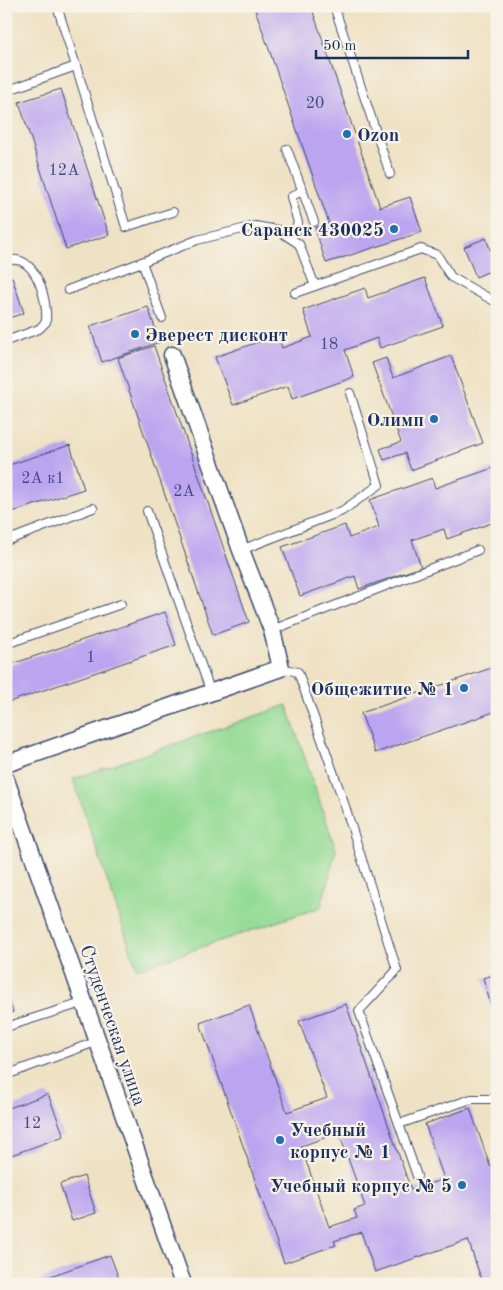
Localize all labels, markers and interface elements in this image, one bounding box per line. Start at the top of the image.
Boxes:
scale bar [316,28,468,60]
text: 50 m [323,39,357,54]
house number: 20 [306,96,324,112]
place label: Ozon [357,127,399,146]
marker: Ozon [341,128,353,140]
house number: 12А [49,163,79,179]
place label: Саранск 430025 [241,222,384,241]
marker: Саранск 430025 [388,223,400,235]
place label: Эверест дисконт [145,327,288,346]
marker: Эверест дисконт [129,328,141,340]
house number: 18 [320,337,338,353]
place label: Олимп [367,412,424,431]
marker: Олимп [428,413,440,425]
house number: 2А к1 [21,471,65,487]
house number: 2А [173,484,195,500]
house number: 1 [86,650,96,666]
place label: Общежитие № 1 [311,681,454,700]
marker: Общежитие № 1 [458,682,470,694]
street label: Студенческая улица [75,943,148,1109]
house number: 12 [23,1116,41,1132]
place label: Учебный корпус № 1 [290,1122,391,1163]
marker: Учебный корпус № 1 [274,1134,286,1146]
place label: Учебный корпус № 5 [270,1178,452,1197]
marker: Учебный корпус № 5 [456,1179,468,1191]

